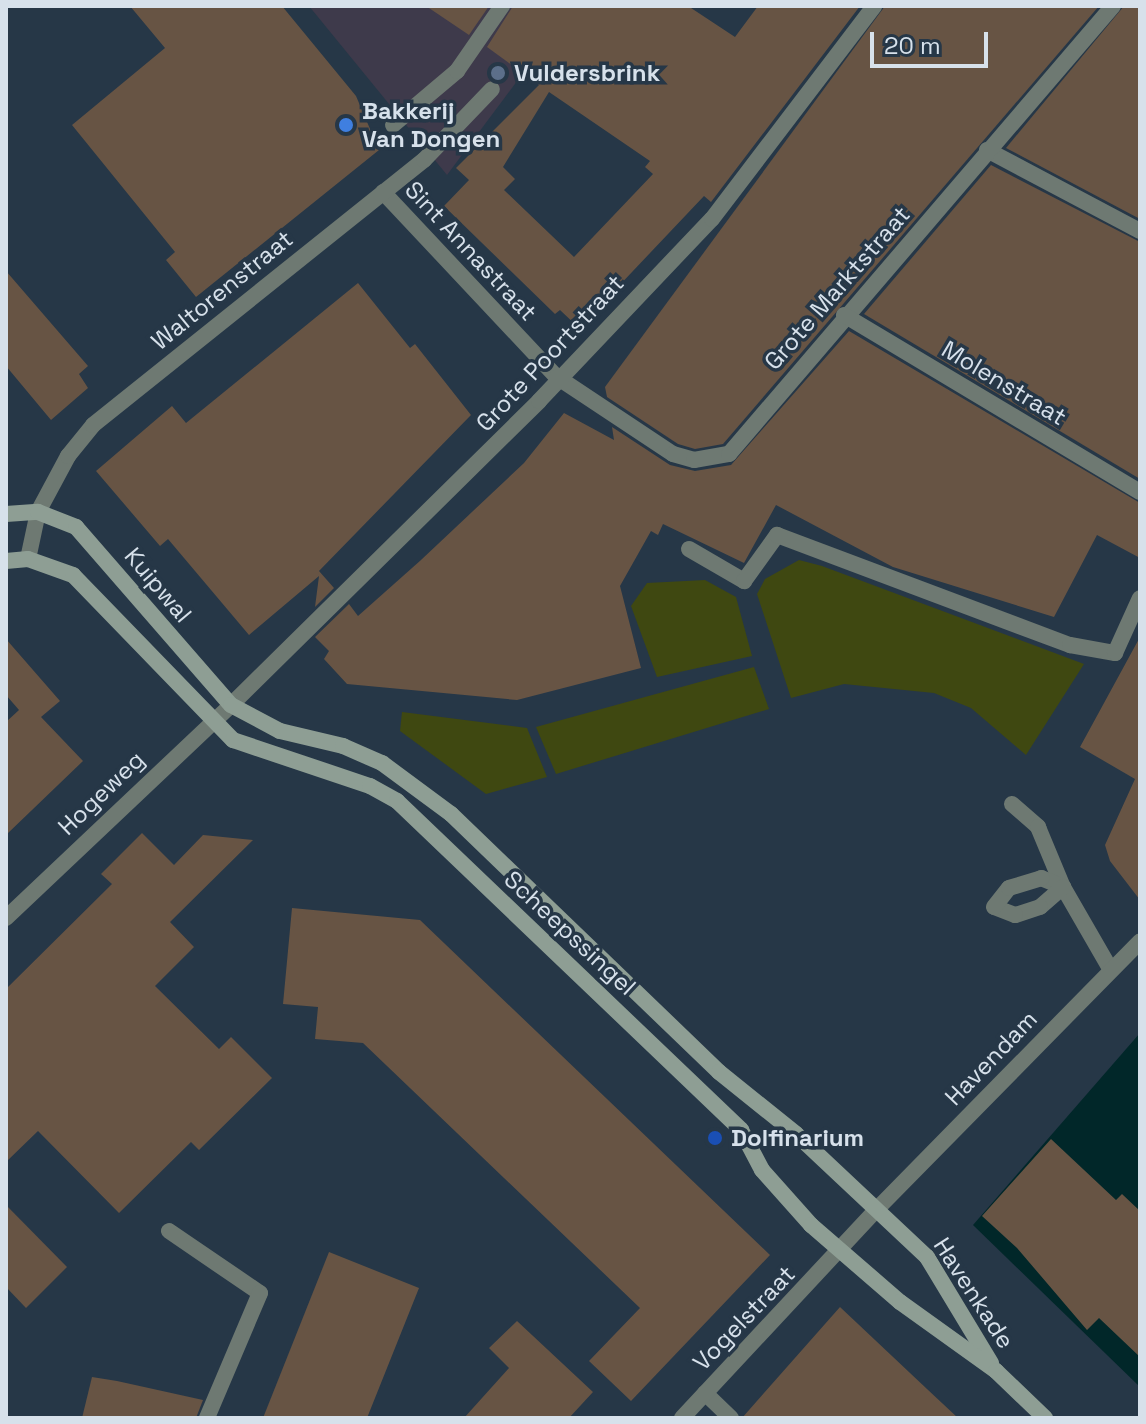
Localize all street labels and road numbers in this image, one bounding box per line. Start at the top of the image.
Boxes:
street label: Sint Annastraat [399,175,543,327]
street label: Grote Marktstraat [758,200,916,376]
street label: Waltorenstraat [146,224,298,356]
street label: Grote Poortstraat [470,269,630,437]
street label: Molenstraat [936,335,1072,431]
street label: Kuipwal [118,542,198,628]
street label: Hogeweg [52,745,150,841]
street label: Scheepssingel [498,865,642,1001]
street label: Havendam [939,1005,1043,1111]
street label: Havenkade [928,1232,1020,1354]
street label: Vogelstraat [687,1260,801,1376]

